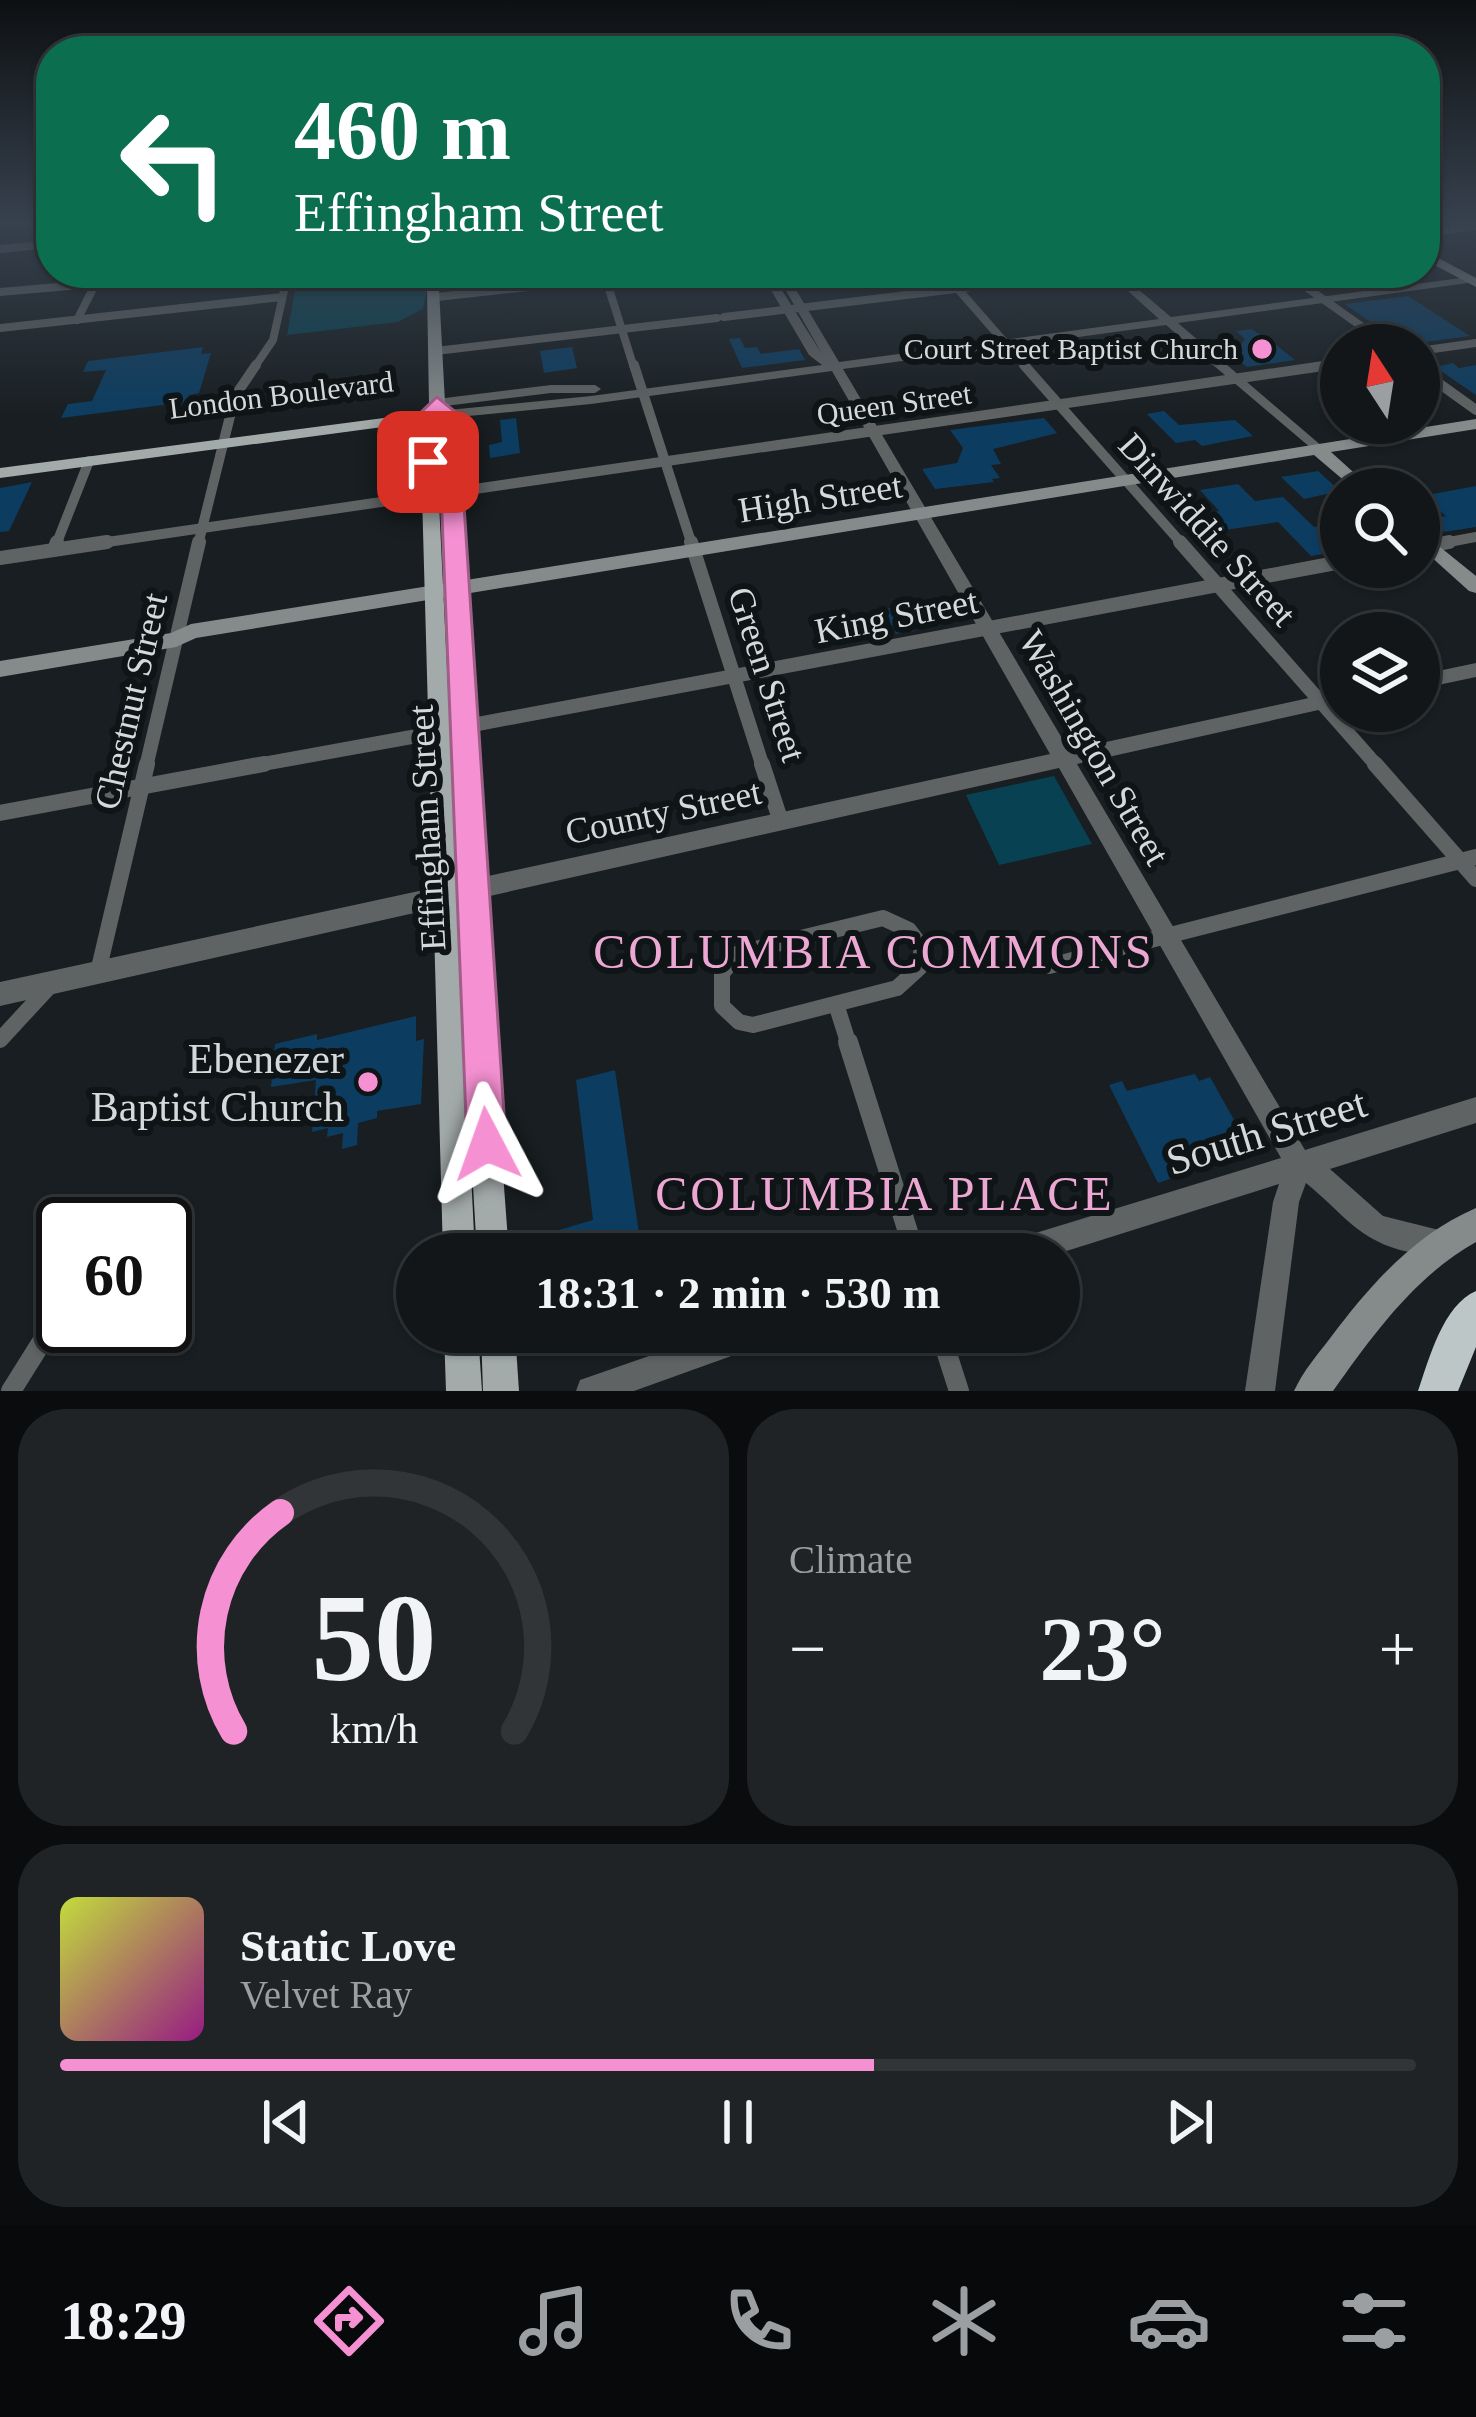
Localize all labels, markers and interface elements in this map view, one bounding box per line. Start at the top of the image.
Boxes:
icon: left [96,84,252,240]
text: 460 m [294,84,511,177]
text: Effingham Street [294,183,663,243]
north arrow [1320,324,1440,444]
map controls [1320,324,1440,732]
place label: Court Street Baptist Church [904,332,1238,365]
marker: Court Street Baptist Church [1249,336,1275,362]
street label: London Boulevard [167,364,395,425]
street label: Queen Street [815,376,974,431]
pin [377,411,479,513]
street label: Dinwiddie Street [1110,425,1304,634]
icon: arrive [395,429,461,495]
street label: High Street [736,465,905,531]
button: search [1320,468,1440,588]
street label: King Street [811,581,981,651]
street label: Green Street [720,582,814,767]
street label: Chestnut Street [87,589,175,813]
button: layers [1320,612,1440,732]
street label: Washington Street [1011,623,1177,872]
street label: Effingham Street [401,704,453,952]
street label: County Street [562,772,765,852]
district label: COLUMBIA COMMONS [593,925,1155,978]
place label: Ebenezer Baptist Church [91,1036,344,1130]
marker: Ebenezer Baptist Church [355,1069,381,1095]
street label: South Street [1161,1080,1372,1184]
position arrow [424,1081,550,1207]
district label: COLUMBIA PLACE [655,1167,1115,1220]
speed limit sign: 60 [36,1197,192,1353]
text: 18:31 · 2 min · 530 m [536,1268,941,1318]
text: Climate [789,1538,912,1581]
text: 50 [311,1569,436,1707]
text: 23° [1040,1600,1166,1699]
text: − [789,1612,826,1685]
text: + [1379,1612,1416,1685]
text: km/h [329,1704,418,1751]
text: Static Love [240,1921,456,1971]
text: Velvet Ray [240,1973,412,2016]
icon: previous [253,2089,319,2155]
icon: pause [705,2089,771,2155]
icon: next [1157,2089,1223,2155]
icon: directions [307,2279,391,2363]
icon: music [512,2279,596,2363]
icon: phone [717,2279,801,2363]
icon: climate [922,2279,1006,2363]
icon: car [1127,2279,1211,2363]
icon: filters [1332,2279,1416,2363]
text: 18:29 [60,2291,186,2351]

